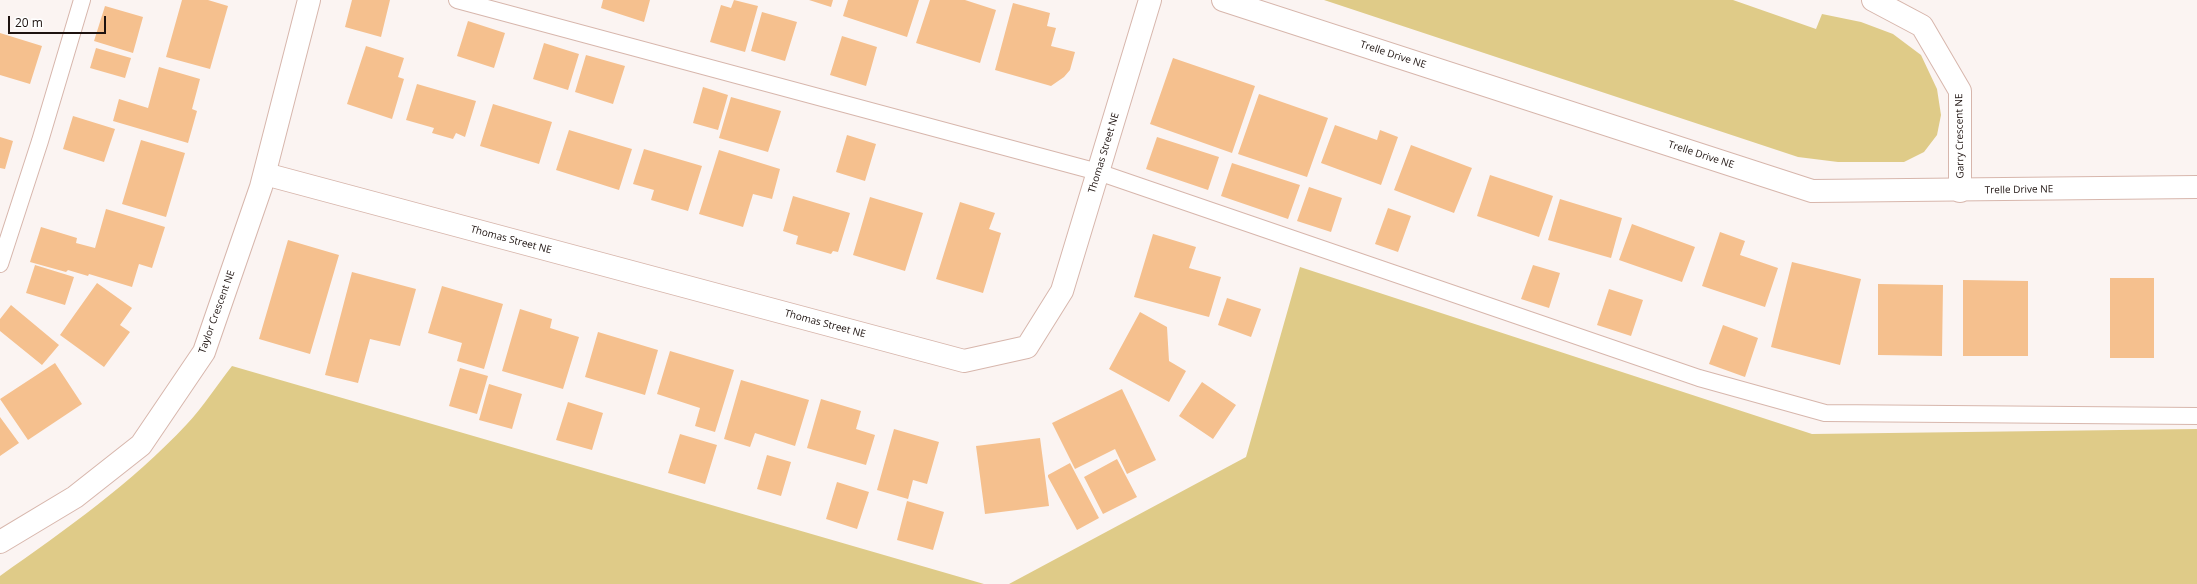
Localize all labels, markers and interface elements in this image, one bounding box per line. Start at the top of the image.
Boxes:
scale bar [10,8,108,34]
text: 20 m [15,14,43,31]
street label: Trelle Drive NE [1359,39,1427,71]
street label: Garry Crescent NE [1953,93,1967,179]
street label: Thomas Street NE [1086,111,1122,195]
street label: Trelle Drive NE [1667,139,1735,171]
street label: Trelle Drive NE [1985,183,2053,197]
street label: Thomas Street NE [469,223,553,257]
street label: Taylor Crescent NE [196,269,238,355]
street label: Thomas Street NE [783,307,867,341]

